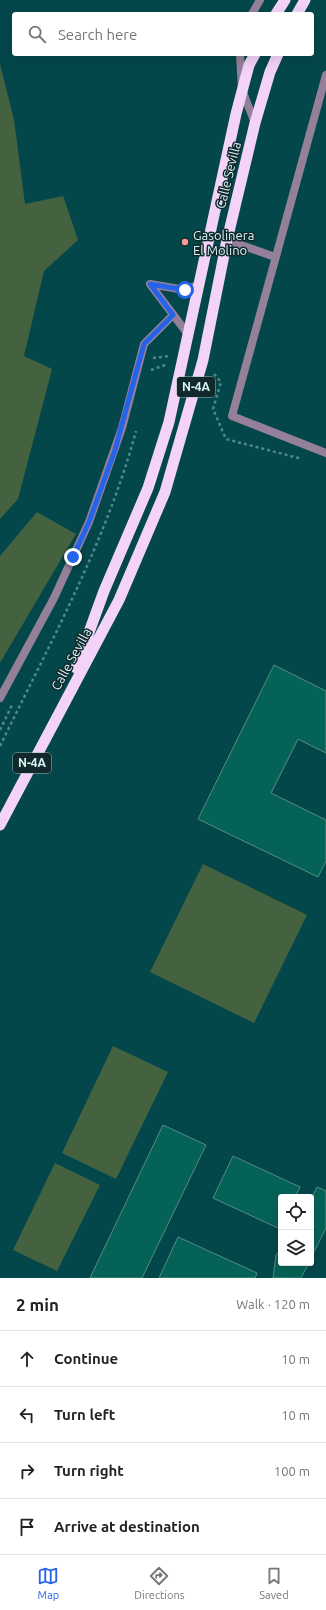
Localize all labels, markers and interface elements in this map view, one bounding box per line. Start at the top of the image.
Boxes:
search box [12,12,314,56]
icon: search [26,23,48,45]
text: Search here [58,26,137,43]
street label: Calle Sevilla [213,140,243,210]
place label: Gasolinera El Molino [193,228,254,257]
marker: Gasolinera El Molino [180,237,190,247]
route start [176,281,194,299]
road number: N-4A [177,377,215,397]
route end [64,548,82,566]
street label: Calle Sevilla [48,626,94,692]
road number: N-4A [13,753,51,773]
map controls [278,1194,314,1266]
button: locate [278,1194,314,1230]
button: layers [278,1230,314,1266]
text: 2 min [16,1295,59,1314]
text: Walk · 120 m [236,1297,310,1311]
icon: ahead [16,1348,38,1370]
text: Continue [54,1350,118,1367]
text: 10 m [281,1352,310,1366]
icon: left [16,1404,38,1426]
text: Turn left [54,1406,115,1423]
text: 10 m [281,1408,310,1422]
icon: right [16,1460,38,1482]
text: Turn right [54,1462,124,1479]
text: 100 m [274,1464,310,1478]
icon: arrive [16,1516,38,1538]
text: Arrive at destination [54,1518,200,1535]
tab: Map [37,1565,59,1601]
tab: Directions [134,1565,185,1601]
tab: Saved [259,1565,289,1601]

